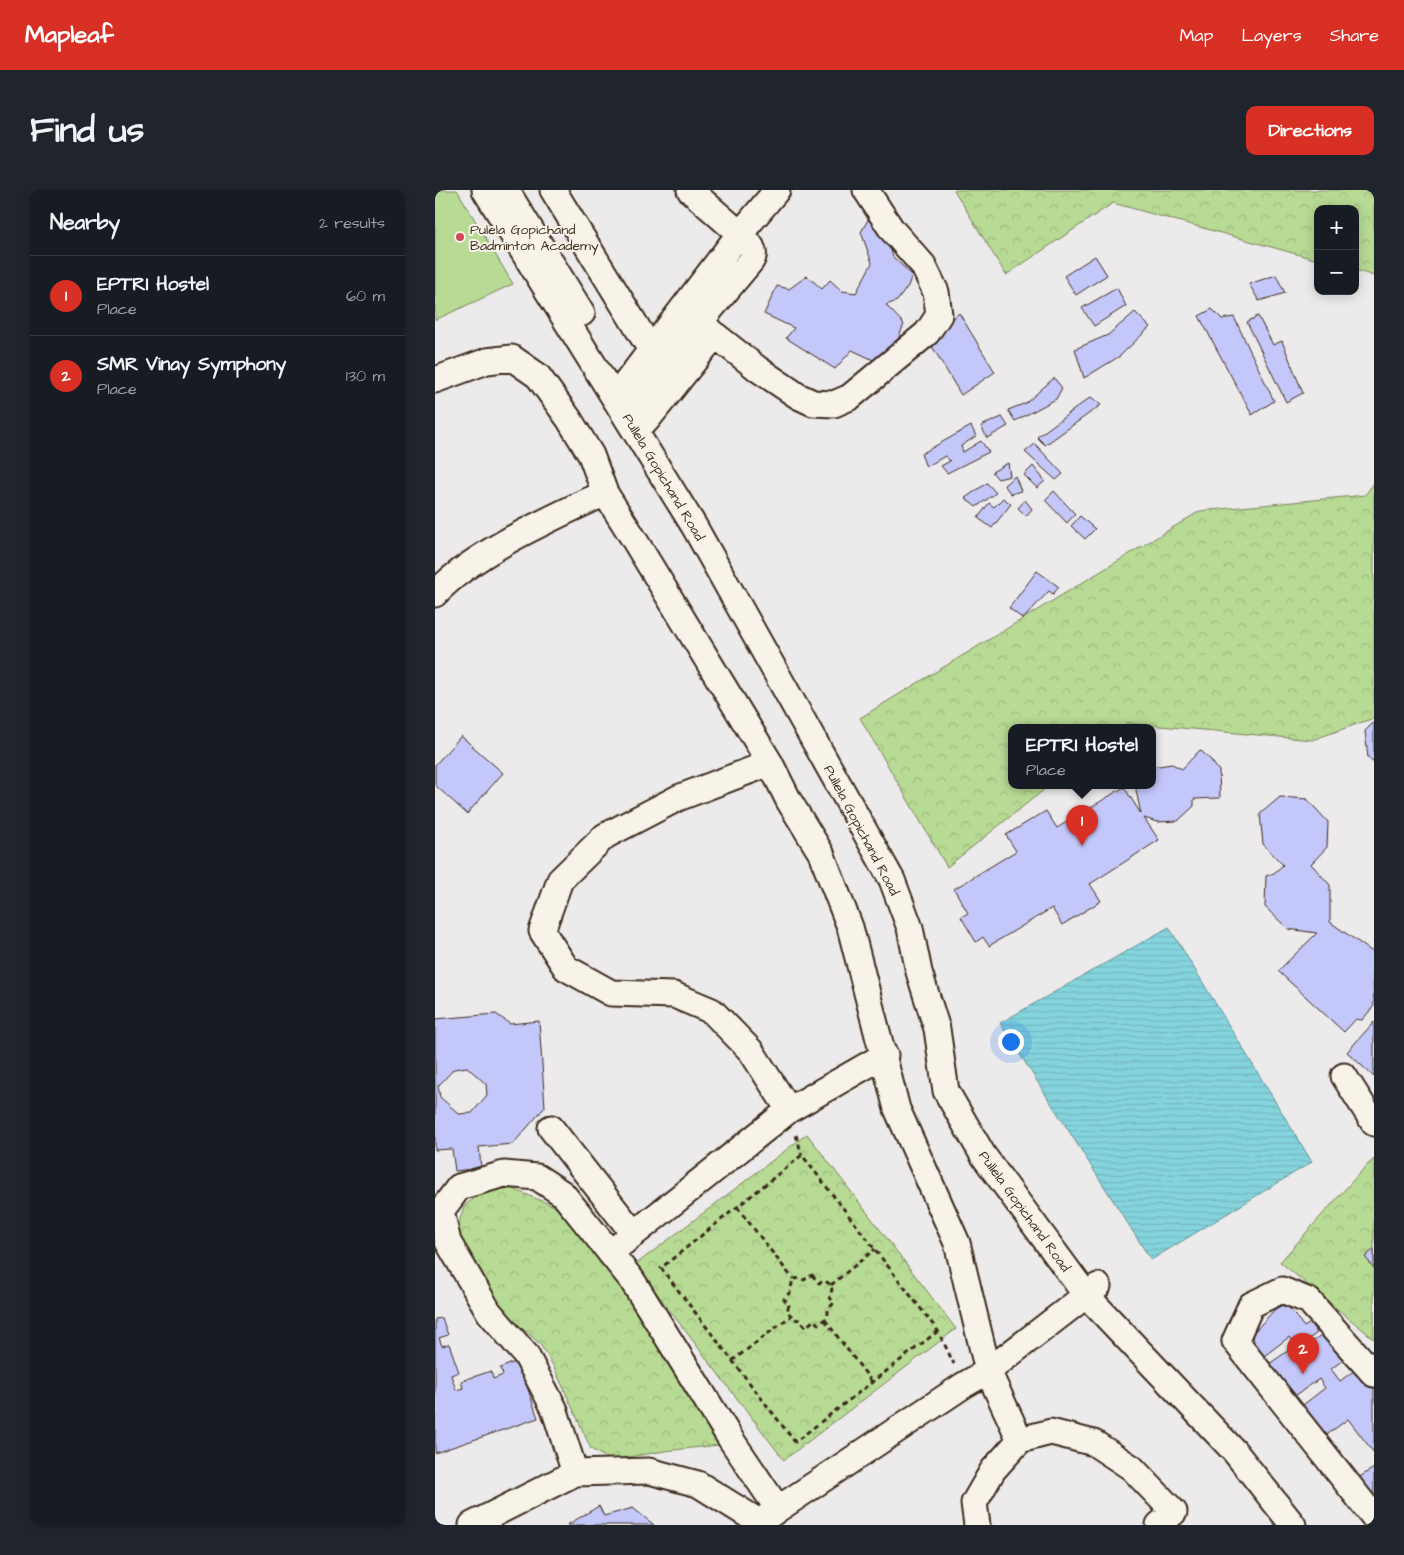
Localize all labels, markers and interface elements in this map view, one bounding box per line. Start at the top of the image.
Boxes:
text: Mapleaf [25,18,114,52]
text: Map [1179,23,1213,48]
text: Layers [1241,23,1302,48]
text: Share [1330,23,1379,48]
text: Find us [30,106,144,155]
button: Directions [1246,106,1374,155]
map controls [1314,205,1359,295]
button: + [1314,205,1359,250]
text: Nearby [50,208,120,237]
text: 2 results [319,212,385,234]
place label: Pulela Gopichand Badminton Academy [470,220,599,256]
marker: Pulela Gopichand Badminton Academy [454,231,466,243]
button: − [1314,250,1359,295]
text: EPTRI Hostel [97,271,209,298]
text: 1 [65,285,67,307]
text: 60 m [346,285,385,307]
text: Place [97,298,137,320]
text: SMR Vinay Symphony [97,351,286,378]
text: 2 [61,365,71,387]
text: 130 m [346,365,385,387]
text: Place [97,378,137,400]
street label: Pullela Gopichand Road [617,410,709,545]
popup [1008,724,1156,789]
text: EPTRI Hostel [1026,732,1138,759]
text: Place [1026,759,1066,781]
street label: Pullela Gopichand Road [818,762,904,899]
pin: 1 [1066,805,1098,846]
your location [998,1029,1024,1055]
street label: Pullela Gopichand Road [973,1147,1075,1276]
pin: 2 [1287,1333,1319,1374]

